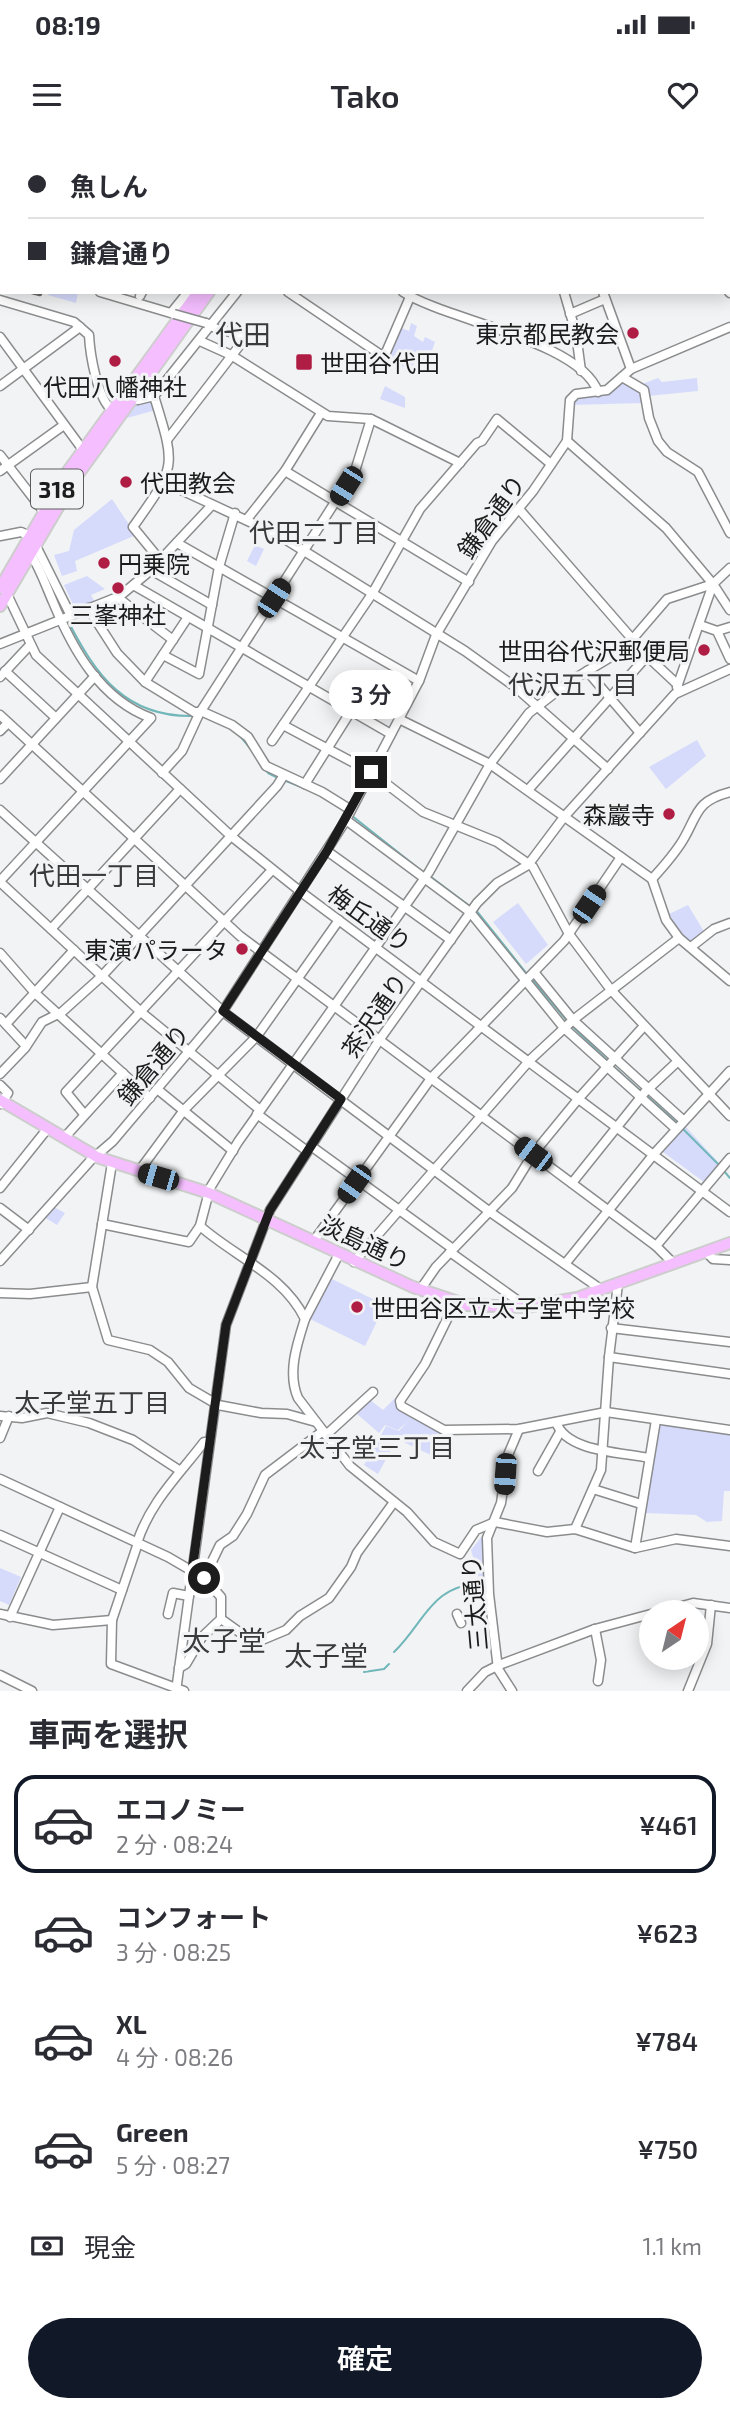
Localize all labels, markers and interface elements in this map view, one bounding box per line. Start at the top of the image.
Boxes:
text: 08:19 [35,9,101,40]
icon: menu [28,76,66,114]
text: Tako [330,76,400,114]
icon: heart [664,76,702,114]
text: 魚しん [70,170,148,201]
text: 鎌倉通り [70,237,174,268]
district label: 代田 [215,317,271,351]
place label: 東京都民教会 [475,319,619,348]
marker: 東京都民教会 [625,325,641,341]
place label: 世田谷代田 [320,348,440,377]
marker: 世田谷代田 [294,352,314,372]
marker: 代田八幡神社 [107,353,123,369]
place label: 代田八幡神社 [43,372,187,401]
car [326,463,367,509]
place label: 代田教会 [140,468,236,497]
street label: 鎌倉通り [451,469,531,563]
road number: 318 [31,470,83,508]
marker: 代田教会 [118,474,134,490]
district label: 代田二丁目 [249,516,379,547]
place label: 円乗院 [118,549,190,578]
marker: 円乗院 [96,555,112,571]
car [254,575,295,621]
marker: 三峯神社 [110,580,126,596]
place label: 三峯神社 [70,600,166,629]
place label: 世田谷代沢郵便局 [498,636,690,665]
marker: 世田谷代沢郵便局 [696,642,712,658]
district label: 代沢五丁目 [508,668,638,699]
callout: 3 分 [329,670,413,720]
text: 3 分 [351,680,391,708]
route end [355,756,387,788]
place label: 森巖寺 [583,800,655,829]
marker: 森巖寺 [661,806,677,822]
district label: 代田一丁目 [29,859,159,890]
street label: 梅丘通り [323,878,417,958]
car [569,881,610,927]
place label: 東演パラータ [84,935,228,964]
marker: 東演パラータ [234,941,250,957]
street label: 茶沢通り [335,967,413,1063]
street label: 鎌倉通り [111,1018,195,1110]
car [510,1133,557,1175]
car [135,1161,182,1193]
car [334,1161,375,1207]
street label: 淡島通り [315,1209,415,1275]
place label: 世田谷区立太子堂中学校 [371,1293,635,1322]
marker: 世田谷区立太子堂中学校 [349,1299,365,1315]
district label: 太子堂五丁目 [14,1386,170,1417]
district label: 太子堂三丁目 [299,1431,455,1462]
car [494,1452,517,1496]
street label: 三太通り [455,1554,493,1652]
route start [188,1562,220,1594]
north arrow [639,1600,709,1670]
map controls [639,1600,709,1670]
district label: 太子堂 [182,1623,266,1657]
district label: 太子堂 [284,1638,368,1672]
text: 車両を選択 [28,1714,188,1752]
icon: car [32,1793,95,1856]
text: エコノミー [116,1793,246,1824]
text: ¥461 [639,1809,698,1840]
text: 2 分 · 08:24 [116,1830,233,1858]
icon: car [32,1901,95,1964]
text: コンフォート [116,1901,271,1932]
text: ¥623 [637,1917,698,1948]
text: 3 分 · 08:25 [116,1938,231,1966]
text: XL [116,2008,147,2039]
icon: car [32,2009,95,2072]
text: ¥784 [635,2025,698,2056]
text: 4 分 · 08:26 [116,2043,233,2071]
text: Green [116,2116,189,2147]
icon: car [32,2117,95,2180]
text: ¥750 [637,2133,698,2164]
text: 5 分 · 08:27 [116,2151,230,2179]
icon: cash [28,2227,66,2265]
text: 現金 [84,2231,136,2262]
text: 1.1 km [642,2232,702,2260]
button: 確定 [28,2318,702,2398]

